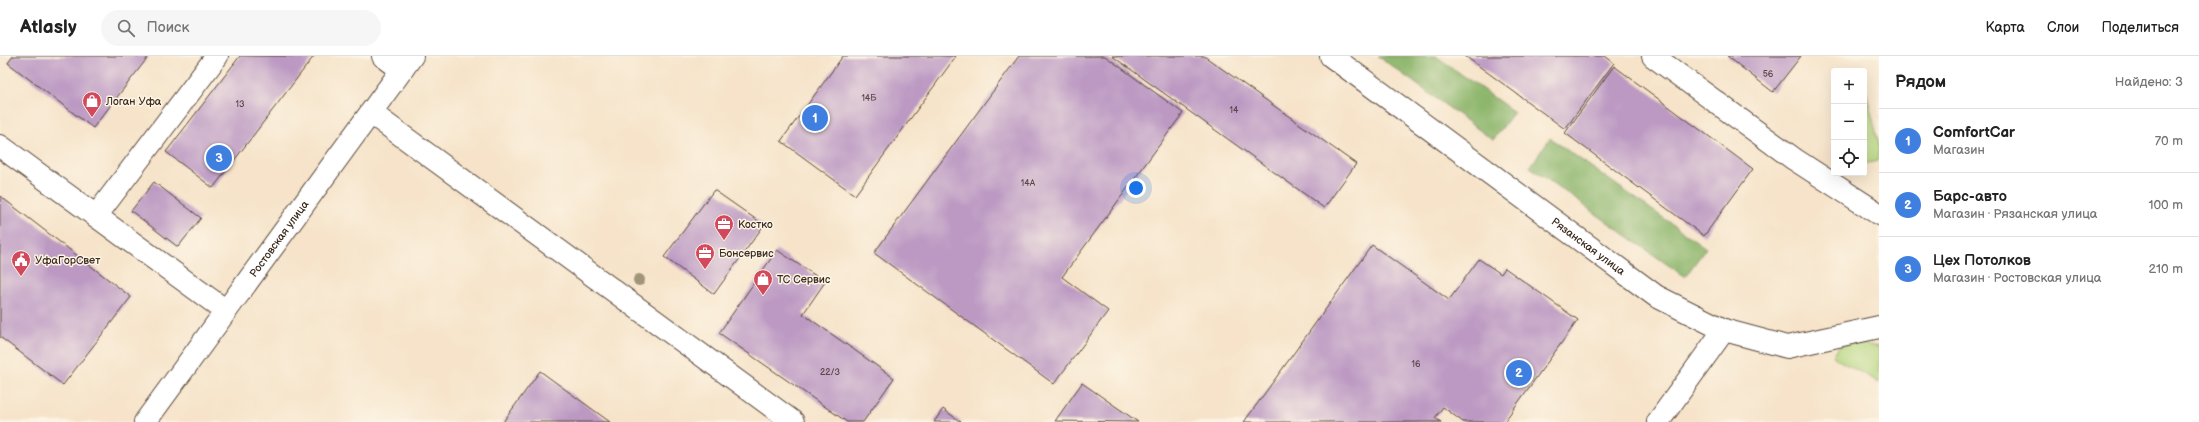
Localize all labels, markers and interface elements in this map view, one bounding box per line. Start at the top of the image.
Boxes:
search box [101,10,381,46]
text: Atlasly [20,16,77,39]
icon: search [115,17,137,39]
text: Поиск [147,18,189,37]
text: Карта [1985,19,2025,36]
text: Слои [2047,19,2079,36]
text: Поделиться [2101,19,2179,36]
map controls [1831,68,1867,176]
button: + [1831,68,1867,104]
house number: 56 [1763,69,1774,80]
text: Рядом [1895,72,1946,92]
text: Найдено: 3 [2115,74,2183,90]
shop icon: Логан Уфа [81,90,103,118]
house number: 14Б [861,93,877,104]
place label: Логан Уфа [105,95,162,108]
house number: 13 [235,99,245,110]
pin: 1 [802,103,828,133]
button: − [1831,104,1867,140]
house number: 14 [1230,105,1239,116]
text: ComfortCar [1933,123,2015,142]
text: 1 [1905,133,1911,149]
text: 70 m [2155,133,2183,149]
button: locate [1831,140,1867,176]
text: Магазин [1933,142,1985,158]
pin: 3 [206,143,232,173]
house number: 14А [1021,178,1036,189]
your location [1126,178,1146,198]
text: Барс-авто [1933,187,2007,206]
street label: Ростовская улица [247,197,311,279]
text: 2 [1904,197,1912,213]
text: 100 m [2148,197,2183,213]
text: Магазин · Рязанская улица [1933,206,2098,222]
office icon: Костко [713,213,735,241]
street label: Рязанская улица [1549,215,1628,278]
place label: Костко [738,218,773,231]
office icon: Бонсервис [694,242,716,270]
place label: Бонсервис [719,247,774,260]
public building icon: УфаГорСвет [10,249,32,277]
text: Цех Потолков [1933,251,2031,270]
place label: УфаГорСвет [35,254,100,267]
text: 3 [1904,261,1912,277]
text: 210 m [2149,261,2183,277]
shop icon: ТС Сервис [752,268,774,296]
text: Магазин · Ростовская улица [1933,270,2102,286]
place label: ТС Сервис [777,273,831,286]
pin: 2 [1506,358,1532,388]
house number: 16 [1412,359,1421,370]
house number: 22/3 [820,367,841,378]

